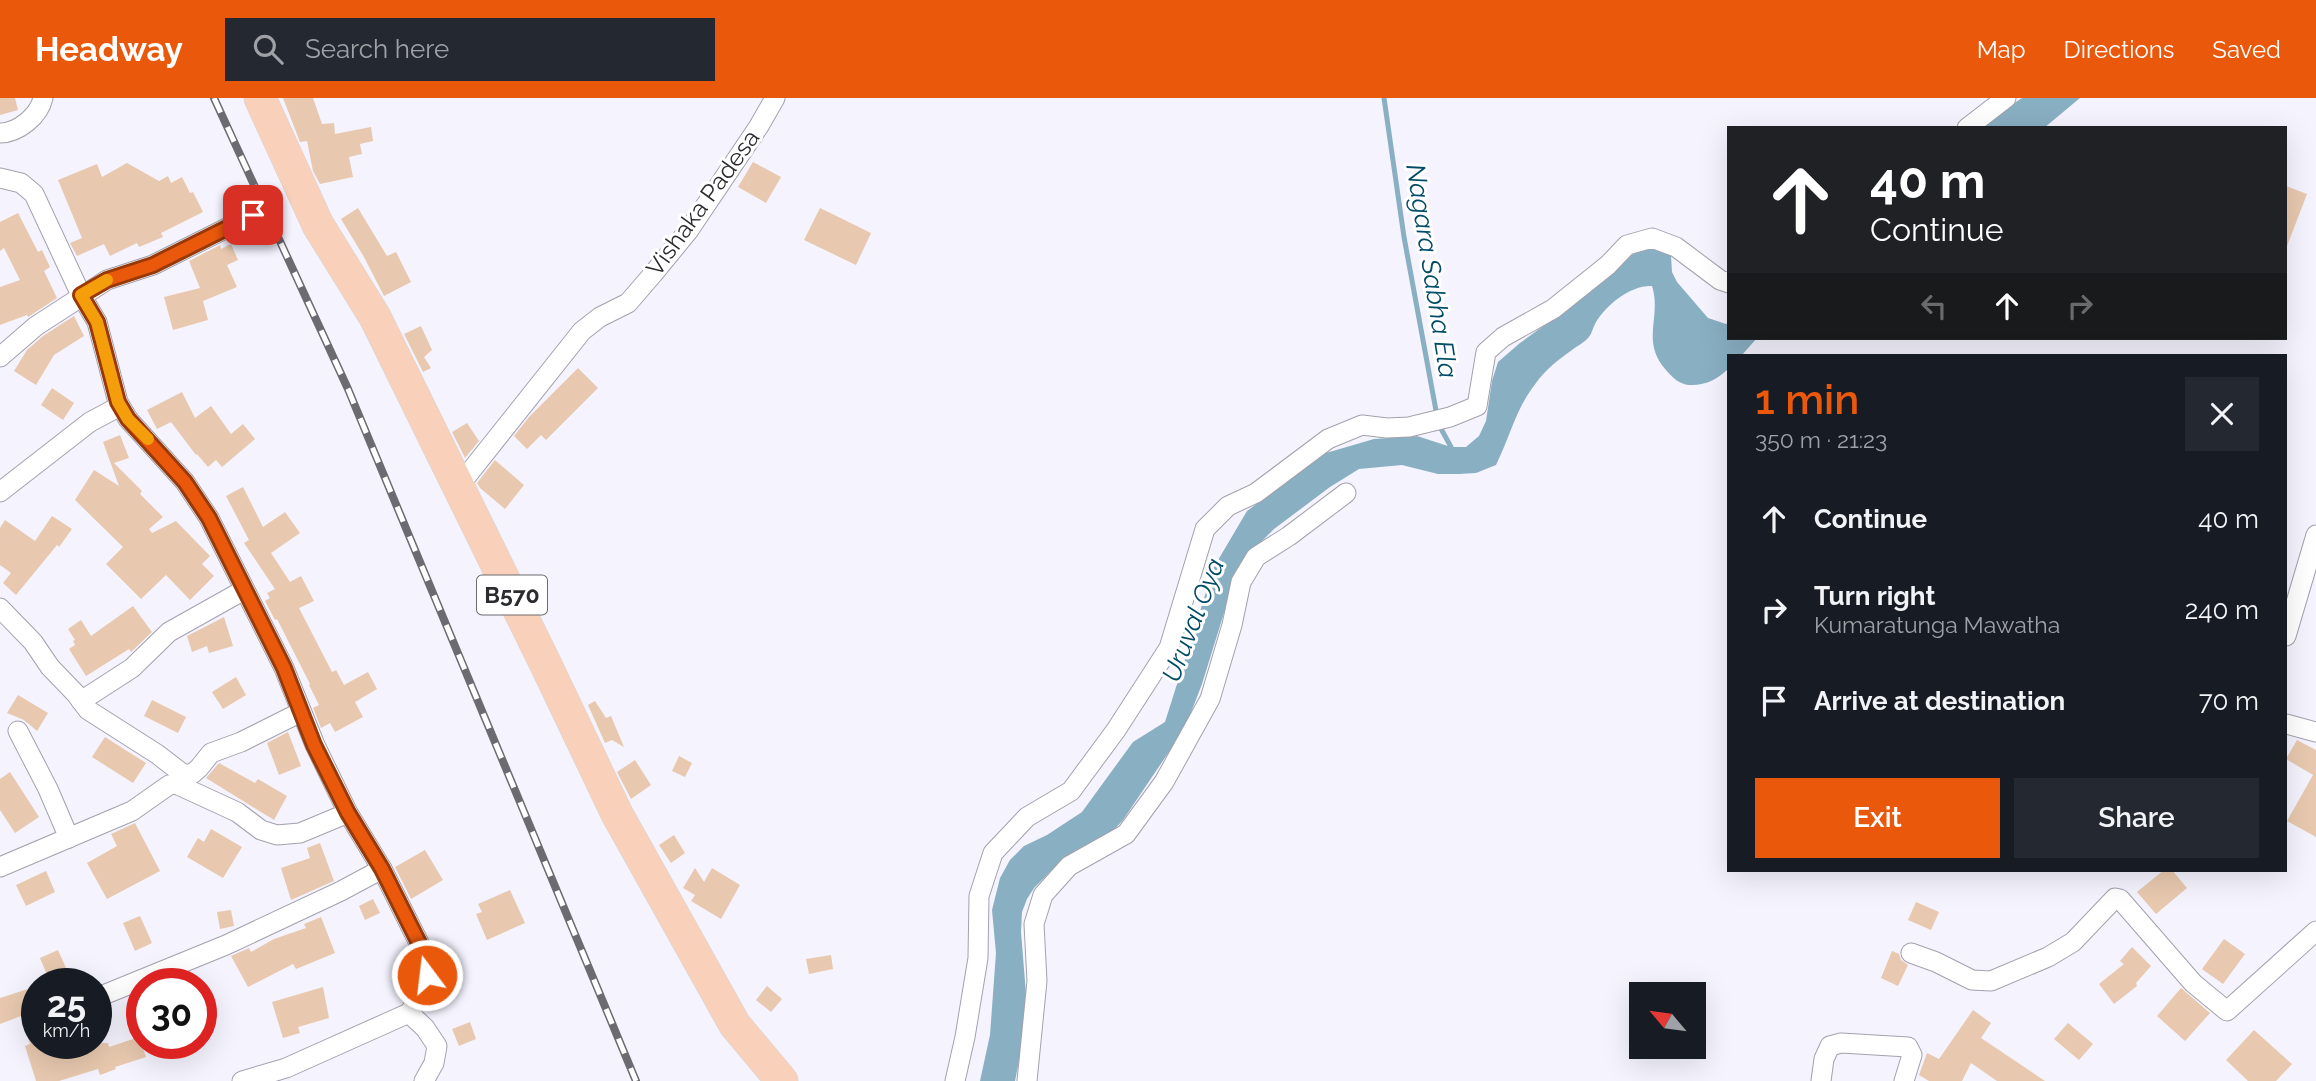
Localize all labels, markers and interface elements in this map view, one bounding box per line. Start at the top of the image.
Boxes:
search box [225,18,715,81]
text: Headway [35,30,183,69]
icon: search [249,30,287,68]
text: Search here [305,34,449,64]
text: Map [1977,35,2026,64]
text: Directions [2064,35,2174,64]
text: Saved [2212,35,2281,64]
street label: Vishaka Padesa [640,124,765,281]
text: 40 m [1870,152,1985,209]
icon: ahead [1755,154,1846,245]
water label: Nagara Sabha Ela [1400,162,1464,380]
pin [223,185,283,245]
icon: arrive [234,196,272,234]
text: Continue [1870,211,2004,248]
icon: left [1915,287,1953,325]
icon: ahead [1988,287,2026,325]
icon: right [2061,287,2099,325]
text: 1 min [1755,375,1859,424]
button: close [2185,377,2259,451]
text: 350 m · 21:23 [1755,426,1887,453]
icon: ahead [1755,500,1793,538]
text: Continue [1814,504,1927,534]
text: 40 m [2198,504,2259,534]
water label: Uruval Oya [1156,554,1230,686]
road number: B570 [477,575,547,614]
text: Turn right [1814,581,1935,611]
icon: right [1755,591,1793,629]
text: 240 m [2185,595,2259,625]
text: Kumaratunga Mawatha [1814,611,2060,638]
icon: arrive [1755,682,1793,720]
text: Arrive at destination [1814,686,2065,716]
text: 70 m [2199,686,2259,716]
button: Exit [1755,778,2000,858]
button: Share [2014,778,2259,858]
position arrow [390,938,464,1012]
speed limit sign: 30 [126,968,217,1059]
north arrow [1629,982,1706,1059]
map controls [1629,982,1706,1059]
text: 25 [47,984,86,1025]
text: km/h [43,1020,90,1041]

